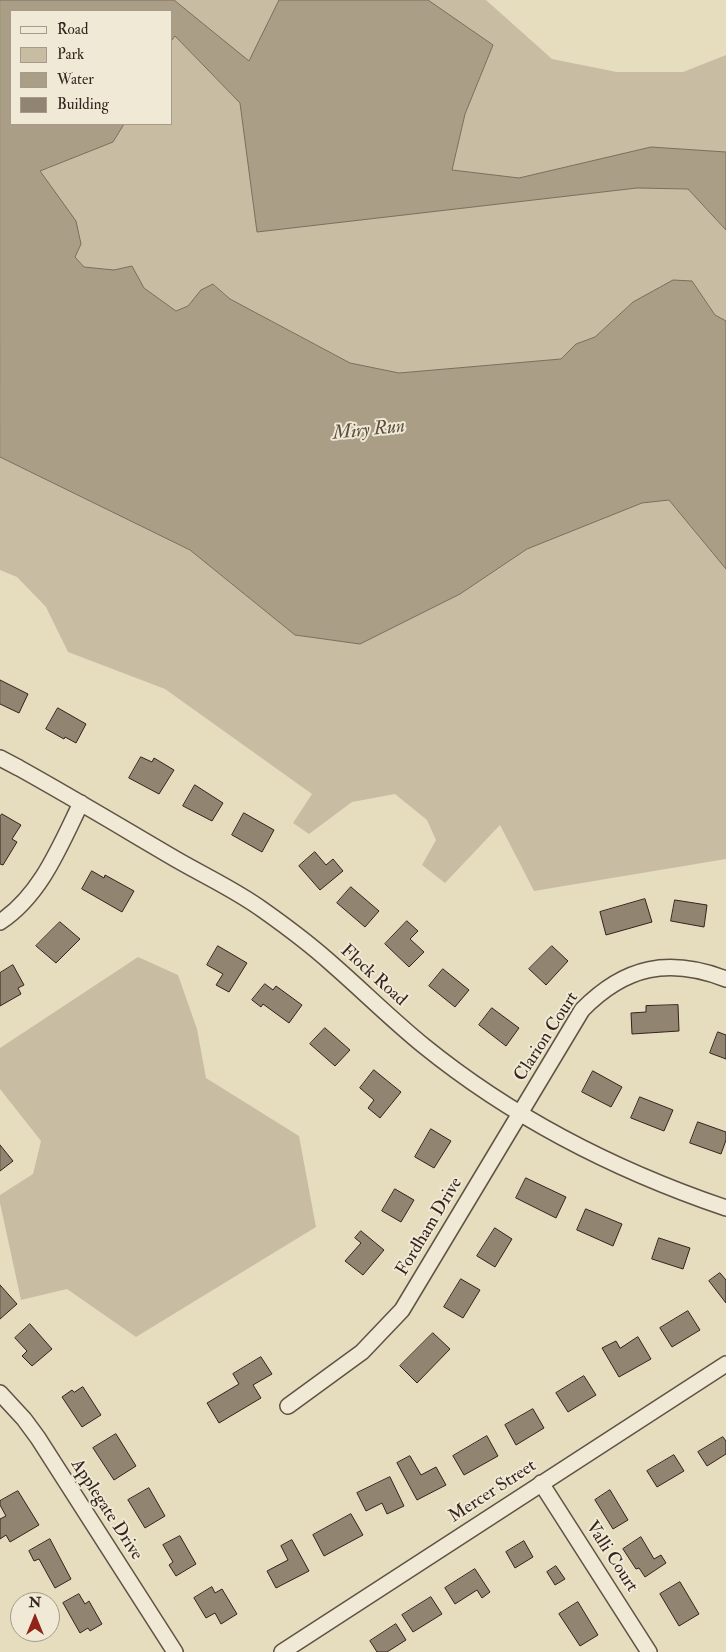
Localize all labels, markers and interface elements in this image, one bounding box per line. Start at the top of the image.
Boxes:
legend [10,10,172,125]
text: Road [57,20,88,39]
text: Park [57,45,84,64]
text: Water [57,70,94,89]
text: Building [57,95,109,114]
water label: Miry Run [332,416,406,446]
street label: Flock Road [335,941,411,1011]
street label: Clarion Court [510,988,584,1086]
street label: Fordham Drive [392,1174,468,1280]
street label: Applegate Drive [65,1455,147,1565]
street label: Mercer Street [445,1456,541,1528]
street label: Valli Court [580,1518,642,1596]
north arrow [10,1592,60,1642]
text: N [29,1594,41,1611]

